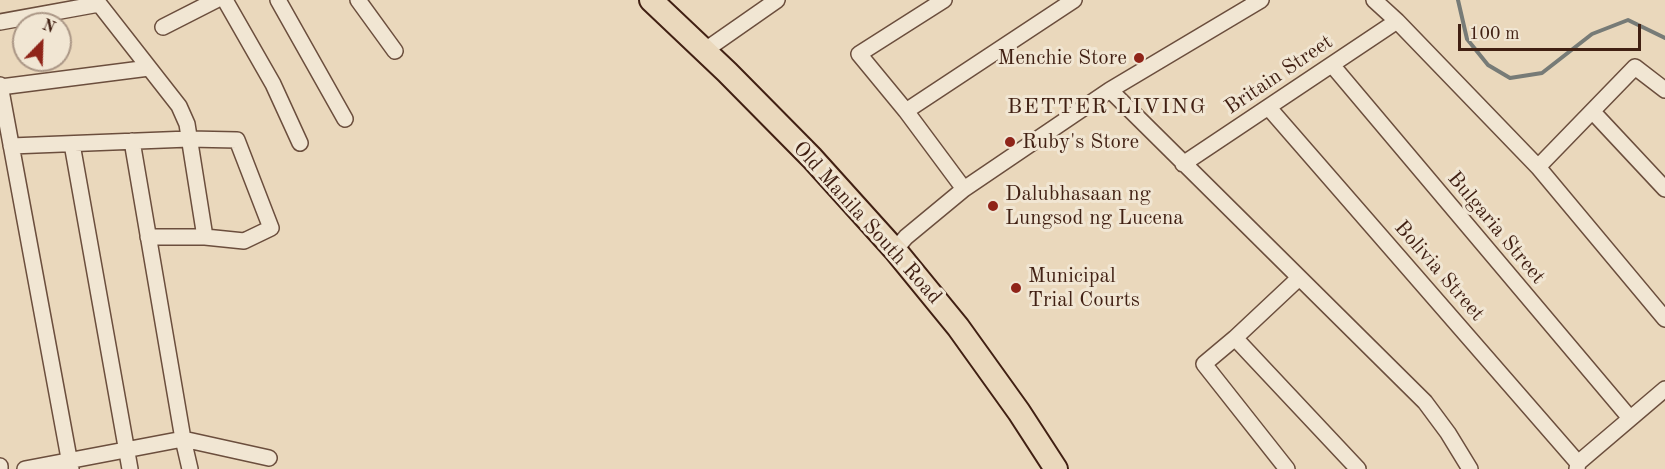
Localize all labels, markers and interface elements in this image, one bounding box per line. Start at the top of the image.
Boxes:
north arrow [12,12,72,72]
scale bar [1461,12,1644,50]
text: N [39,18,57,37]
text: 100 m [1469,25,1520,43]
street label: Britain Street [1220,30,1338,120]
place label: Menchie Store [998,45,1127,71]
marker: Menchie Store [1132,51,1146,65]
district label: BETTER LIVING [1007,94,1207,120]
place label: Ruby's Store [1022,129,1139,155]
marker: Ruby's Store [1003,135,1017,149]
street label: Old Manila South Road [787,136,947,310]
street label: Bulgaria Street [1442,167,1550,289]
place label: Dalubhasaan ng Lungsod ng Lucena [1005,181,1184,231]
marker: Dalubhasaan ng Lungsod ng Lucena [986,199,1000,213]
street label: Bolivia Street [1389,216,1489,326]
place label: Municipal Trial Courts [1028,263,1140,313]
marker: Municipal Trial Courts [1009,281,1023,295]

